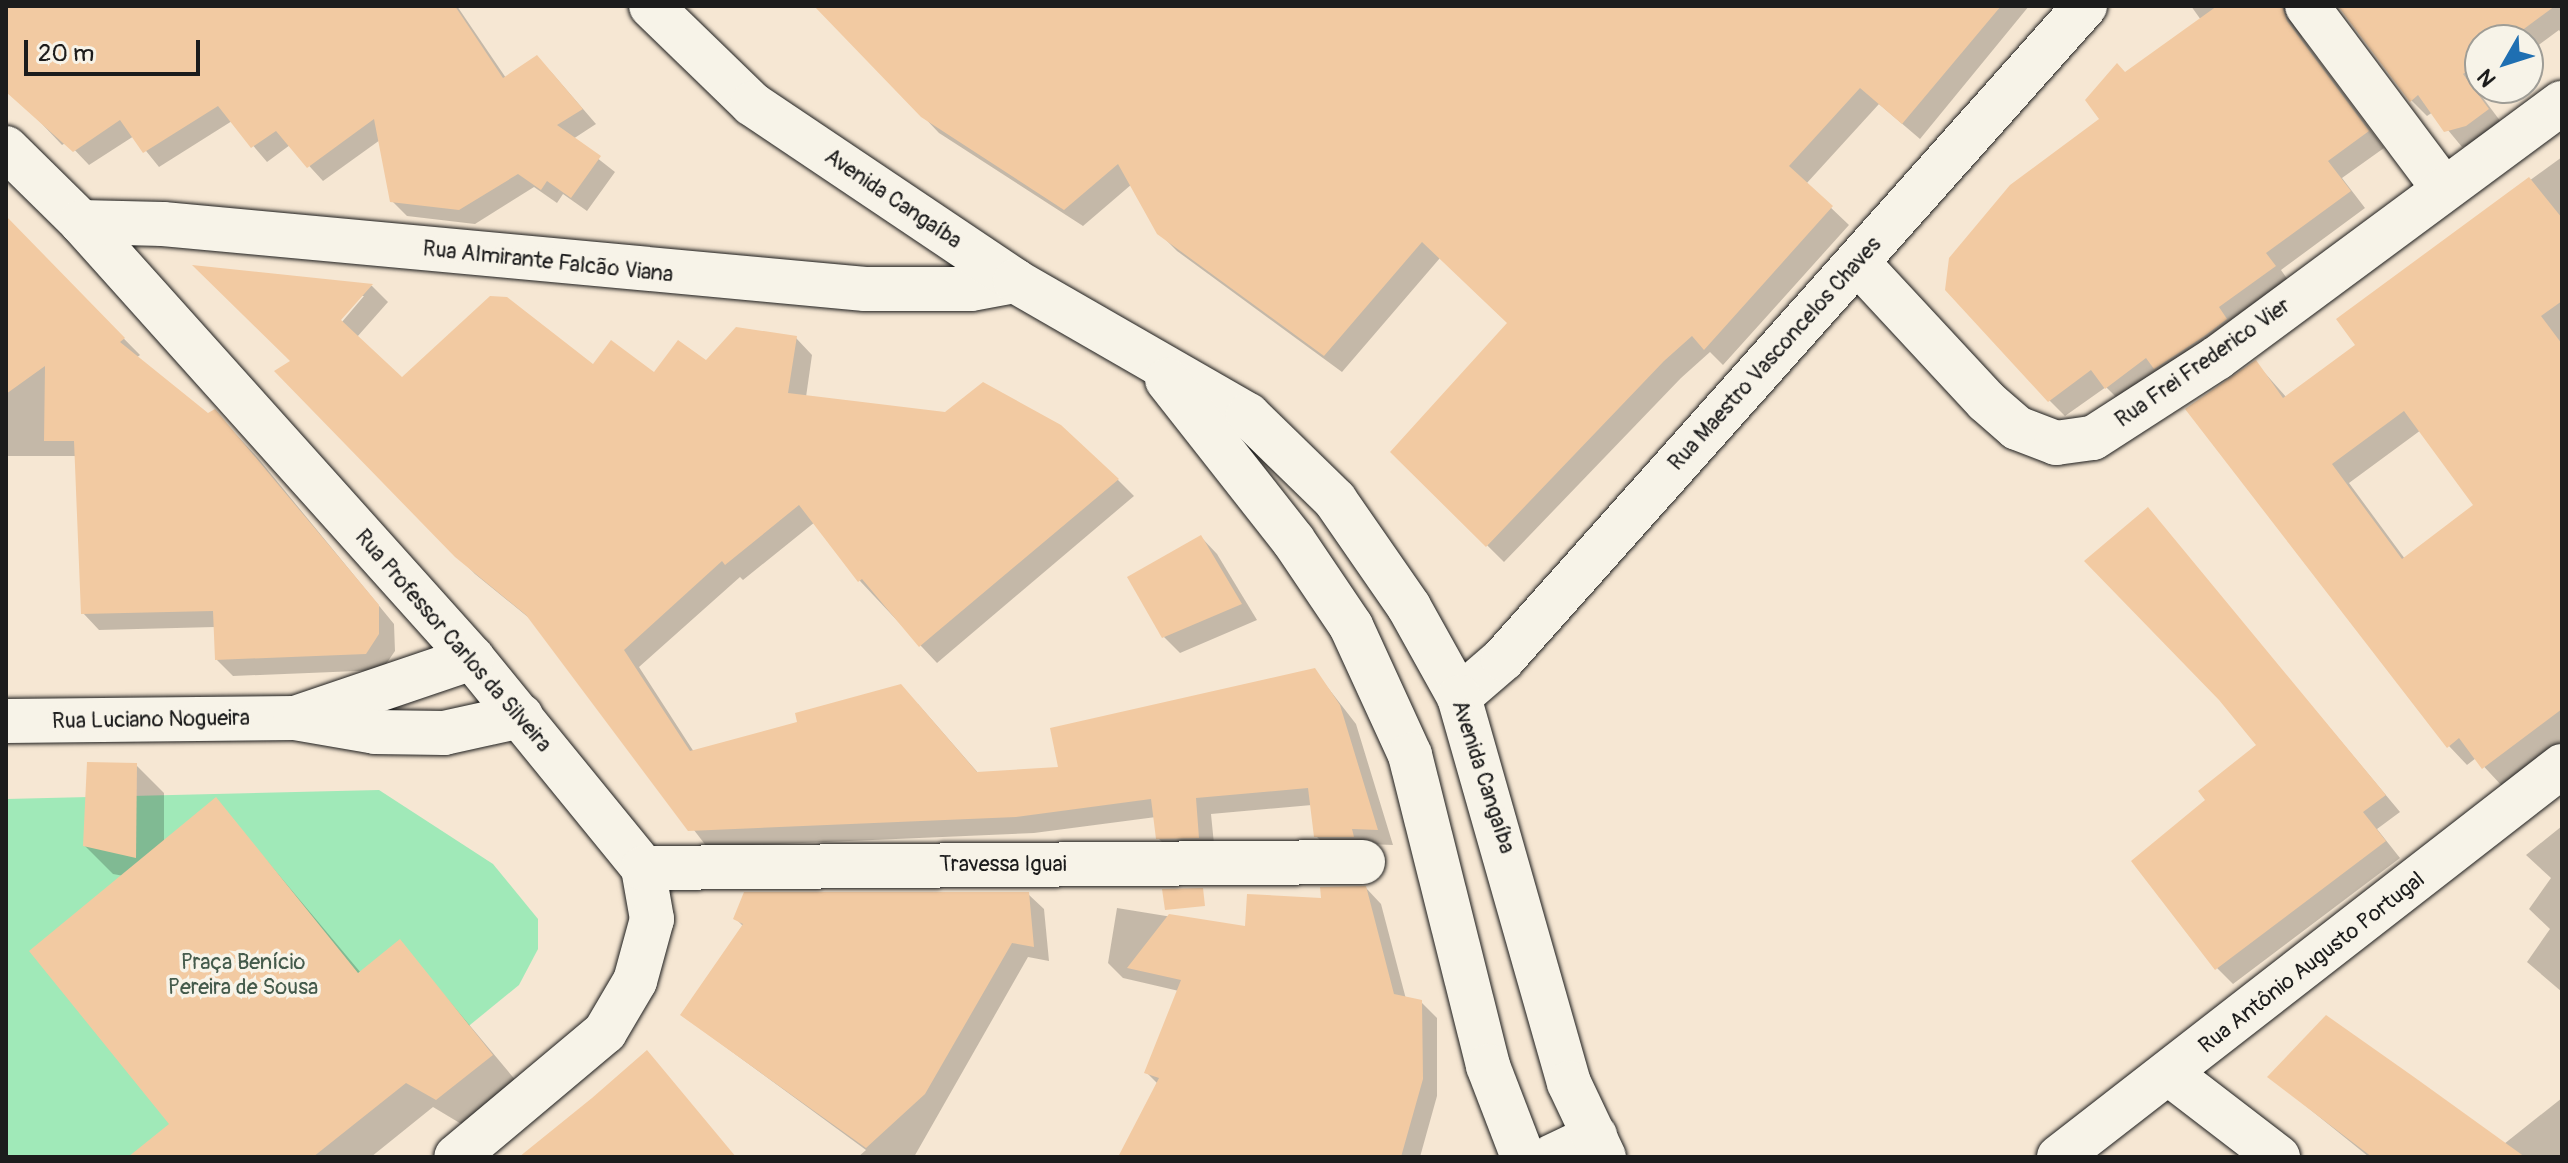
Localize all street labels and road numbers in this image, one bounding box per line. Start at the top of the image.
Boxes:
street label: Avenida Cangaíba [820,143,966,255]
street label: Rua Maestro Vasconcelos Chaves [1663,232,1887,476]
street label: Rua Almirante Falcão Viana [421,236,675,288]
street label: Rua Frei Frederico Vier [2110,293,2296,433]
street label: Rua Professor Carlos da Silveira [349,524,557,758]
street label: Avenida Cangaíba [1446,697,1520,857]
street label: Rua Luciano Nogueira [52,705,250,735]
street label: Travessa Iguai [939,852,1067,878]
street label: Rua Antônio Augusto Portugal [2194,867,2430,1059]

